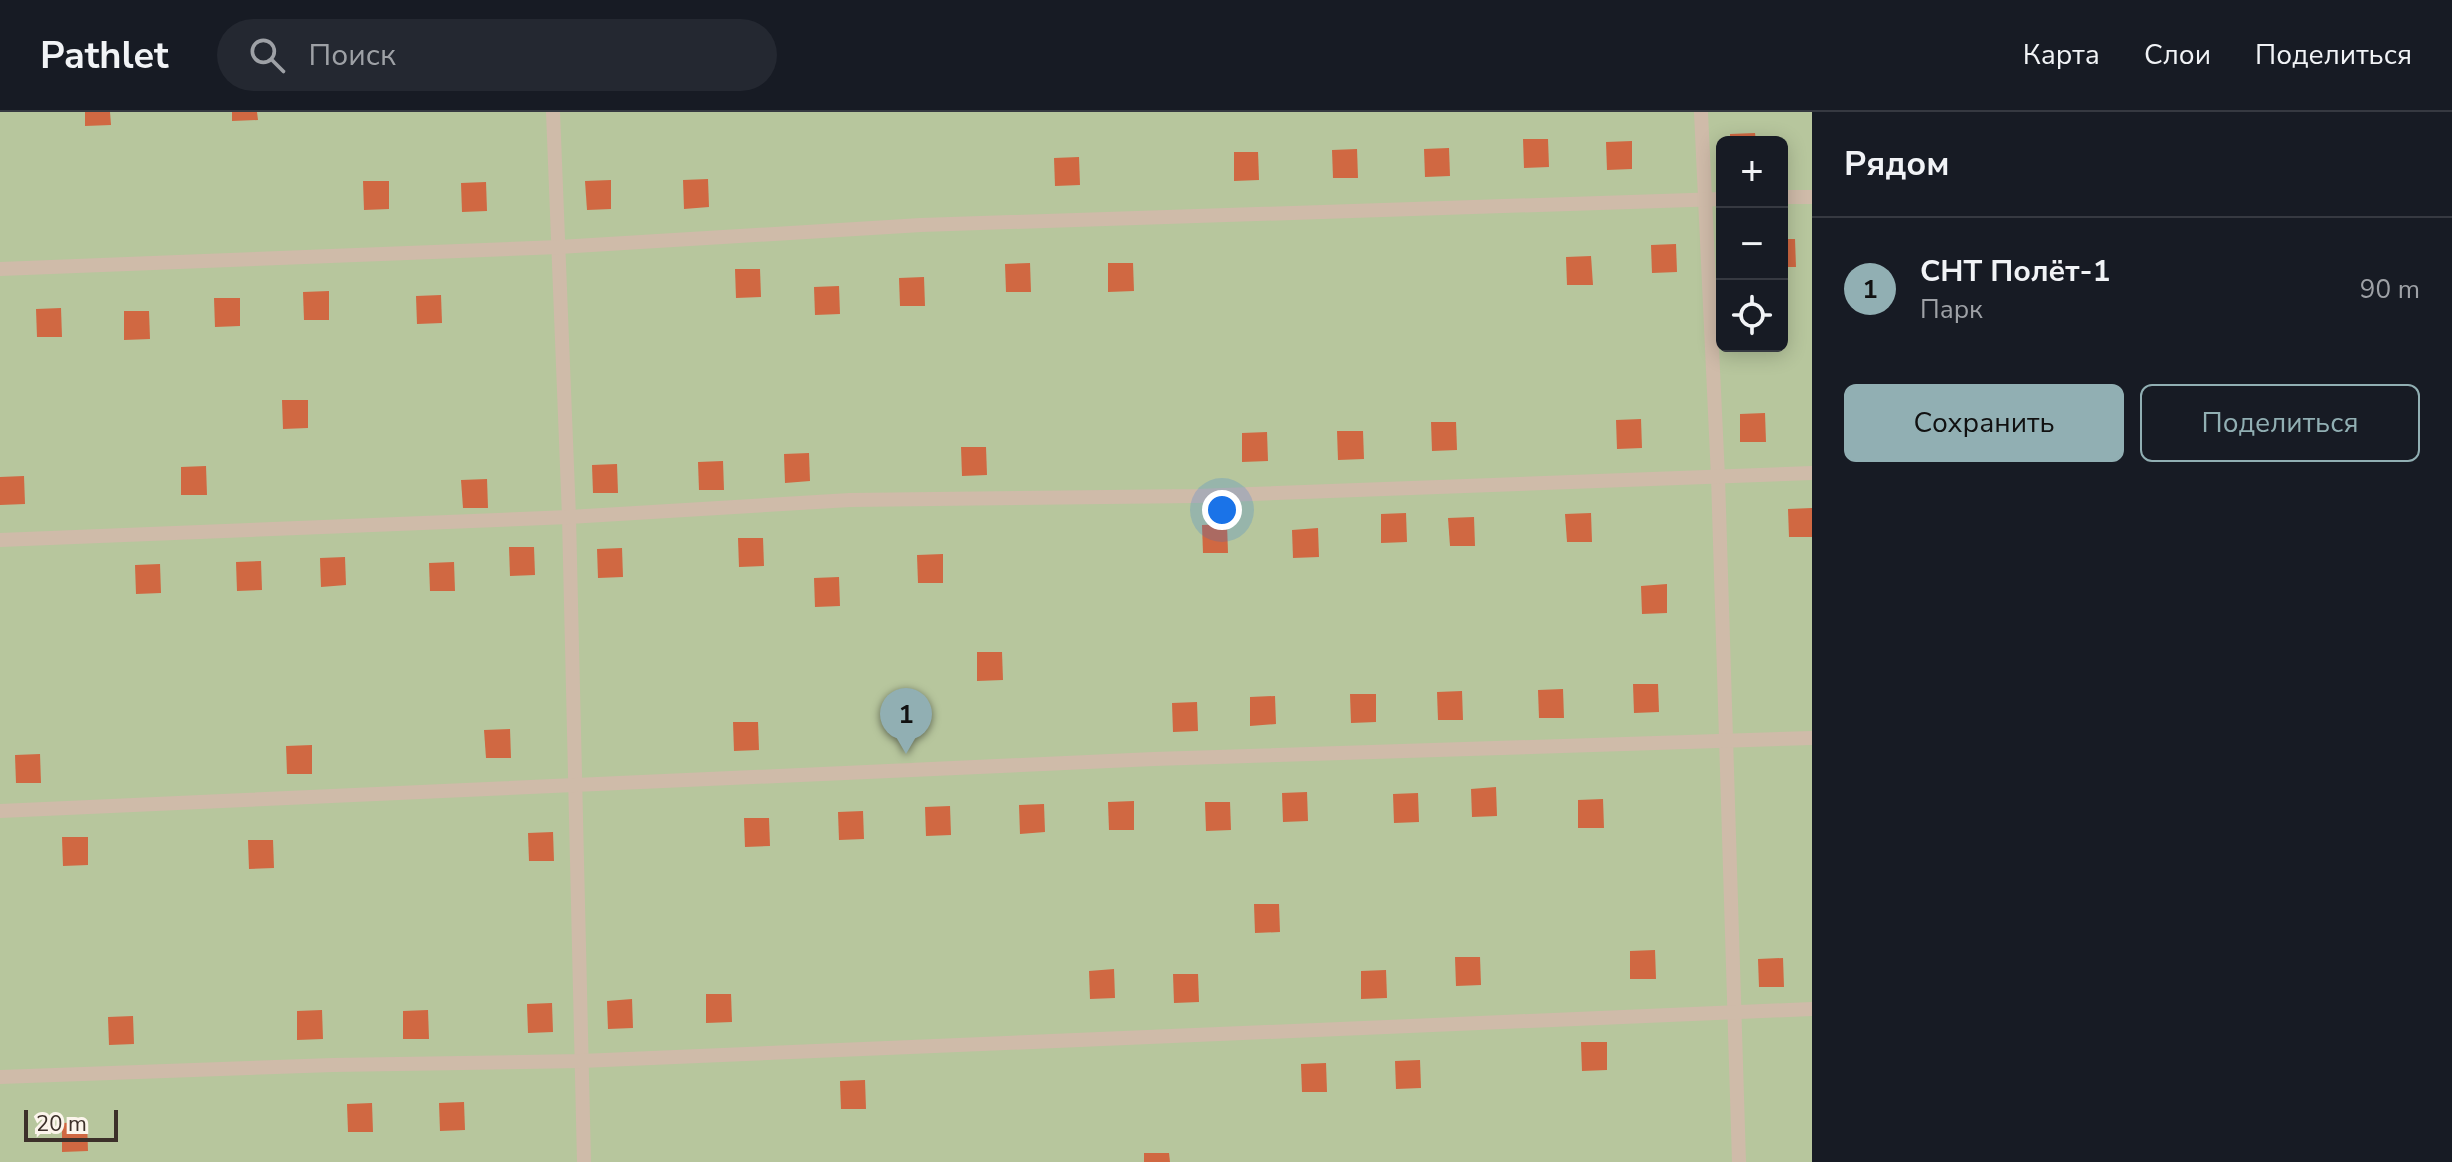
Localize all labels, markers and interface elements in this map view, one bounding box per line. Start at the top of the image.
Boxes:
search box [217,19,777,91]
text: Pathlet [40,30,169,81]
icon: search [245,33,289,77]
text: Поиск [309,35,396,76]
text: Карта [2023,36,2100,74]
text: Слои [2144,36,2211,74]
text: Поделиться [2255,36,2412,74]
map controls [1716,136,1788,352]
button: + [1716,136,1788,208]
text: Рядом [1844,141,1950,187]
button: − [1716,208,1788,280]
text: СНТ Полёт-1 [1920,251,2111,292]
text: 1 [1862,272,1878,307]
text: 90 m [2360,272,2420,307]
button: locate [1716,280,1788,352]
text: Парк [1920,292,1983,327]
button: Сохранить [1844,384,2124,462]
button: Поделиться [2140,384,2420,462]
your location [1202,490,1242,530]
pin: 1 [880,688,932,754]
scale bar [24,1106,118,1142]
text: 20 m [36,1109,87,1139]

